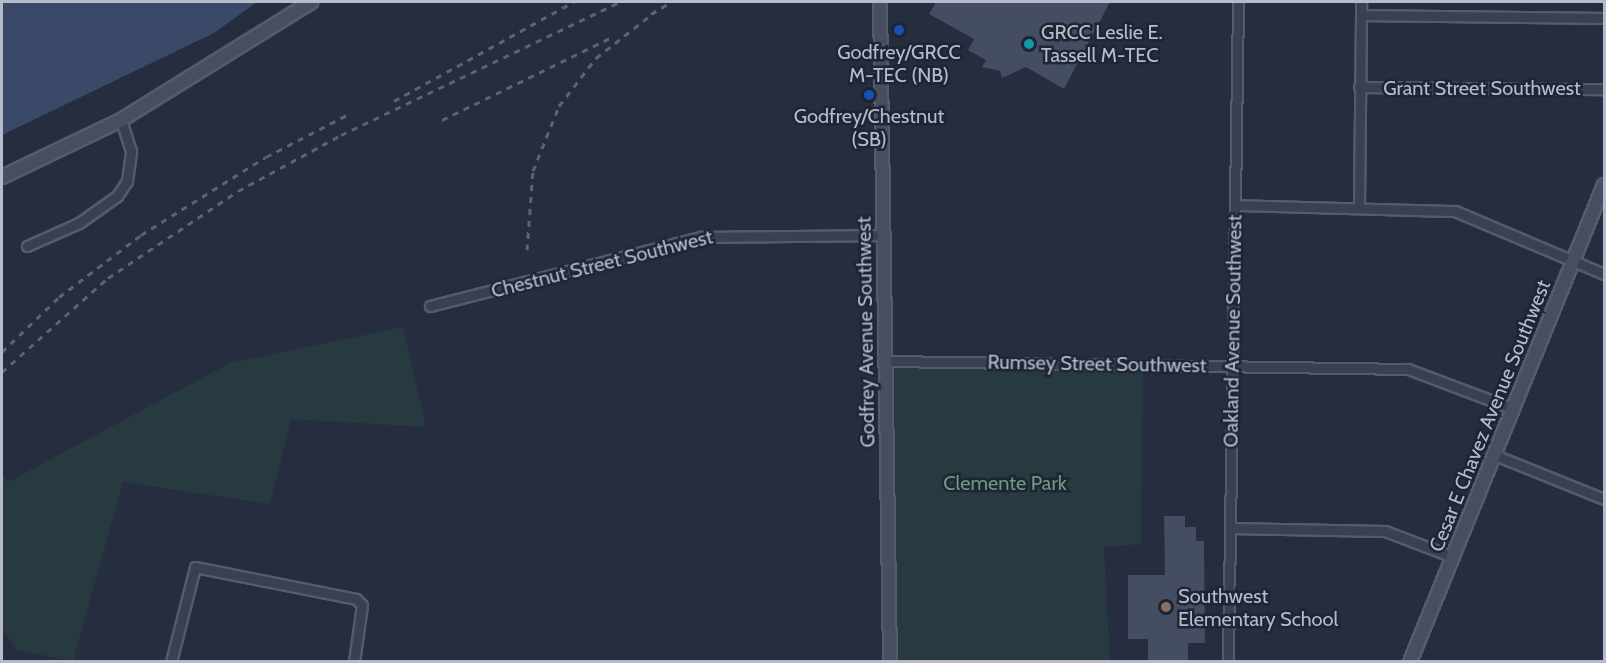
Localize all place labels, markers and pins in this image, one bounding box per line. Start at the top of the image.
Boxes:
place label: GRCC Leslie E. Tassell M-TEC [1041,20,1163,67]
marker: Godfrey/GRCC M-TEC (NB) [892,23,906,37]
marker: GRCC Leslie E. Tassell M-TEC [1022,37,1036,51]
place label: Godfrey/GRCC M-TEC (NB) [837,40,961,87]
marker: Godfrey/Chestnut (SB) [862,88,876,102]
place label: Godfrey/Chestnut (SB) [794,104,944,151]
place label: Southwest Elementary School [1178,584,1338,631]
marker: Southwest Elementary School [1159,600,1173,614]

